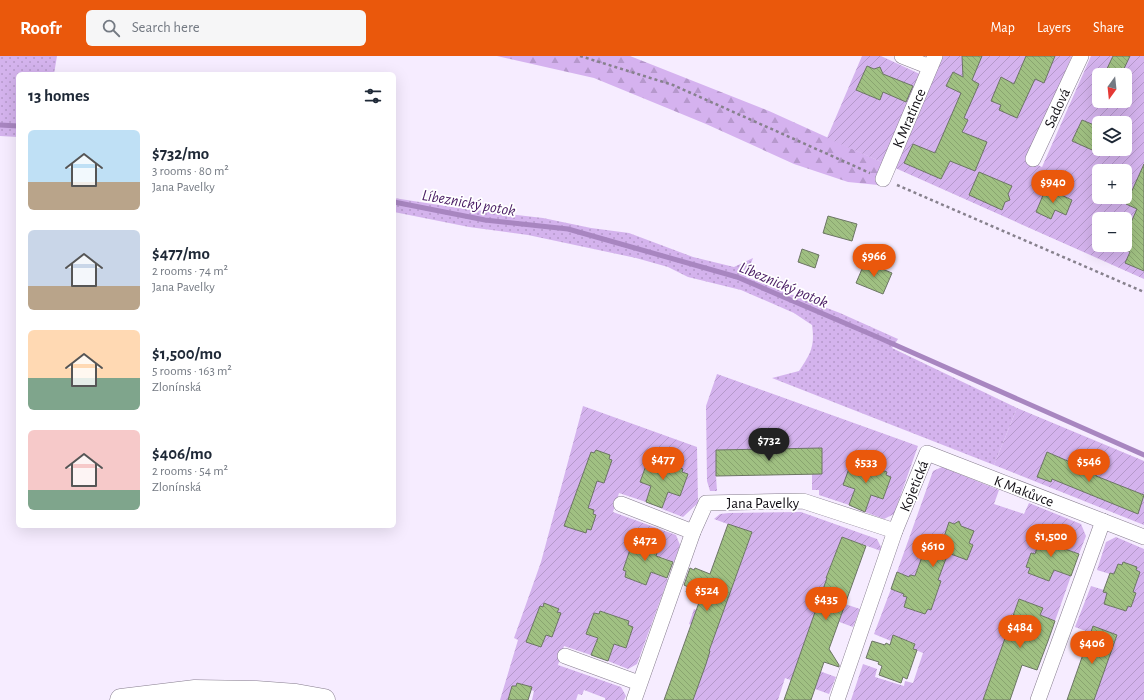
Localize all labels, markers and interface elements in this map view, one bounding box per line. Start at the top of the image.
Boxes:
search box [86,10,366,46]
icon: search [100,17,122,39]
text: Roofr [20,19,62,38]
text: Search here [132,20,200,35]
text: Map [990,21,1015,35]
text: Layers [1037,21,1071,35]
text: Share [1093,21,1124,35]
north arrow [1092,68,1132,108]
map controls [1092,68,1132,252]
icon: filters [362,85,384,107]
street label: K Mratínce [890,86,929,150]
street label: Sadová [1042,86,1073,130]
text: 13 homes [28,87,90,104]
button: layers [1092,116,1132,156]
text: $732/mo [152,145,209,162]
icon: home [60,146,108,194]
button: + [1092,164,1132,204]
text: 3 rooms · 80 m² [152,165,229,178]
pin: $940 [1029,170,1077,204]
text: $940 [1040,176,1066,189]
text: Jana Pavelky [152,181,215,194]
water label: Líbeznický potok [421,187,517,220]
button: − [1092,212,1132,252]
pin: $966 [850,244,898,278]
text: $477/mo [152,245,210,262]
icon: home [60,246,108,294]
text: $966 [862,250,886,263]
water label: Líbeznický potok [736,259,830,312]
text: 2 rooms · 74 m² [152,265,228,278]
text: Jana Pavelky [152,281,215,294]
text: $1,500/mo [152,345,222,362]
icon: home [60,346,108,394]
text: 5 rooms · 163 m² [152,365,232,378]
text: Zlonínská [152,381,201,394]
pin: $732 [745,428,793,462]
text: $732 [757,434,781,447]
text: $406/mo [152,445,212,462]
icon: home [60,446,108,494]
pin: $477 [639,447,687,481]
pin: $546 [1065,449,1113,483]
pin: $533 [842,450,890,484]
text: $477 [651,453,675,466]
text: $546 [1077,455,1101,468]
text: $533 [855,456,877,469]
street label: Kojetická [897,458,932,514]
text: 2 rooms · 54 m² [152,465,228,478]
street label: K Makůvce [992,473,1056,510]
text: Zlonínská [152,481,201,494]
street label: Jana Pavelky [727,496,800,511]
pin: $1,500 [1018,524,1084,558]
pin: $472 [621,528,669,562]
text: $1,500 [1035,530,1067,543]
text: $472 [633,534,657,547]
pin: $610 [909,534,957,568]
text: $610 [921,540,945,553]
pin: $524 [683,578,731,612]
text: $524 [695,584,719,597]
pin: $435 [802,587,850,621]
text: $435 [814,593,838,606]
pin: $484 [996,615,1044,649]
text: $484 [1007,621,1033,634]
pin: $406 [1068,631,1116,665]
text: $406 [1079,637,1105,650]

